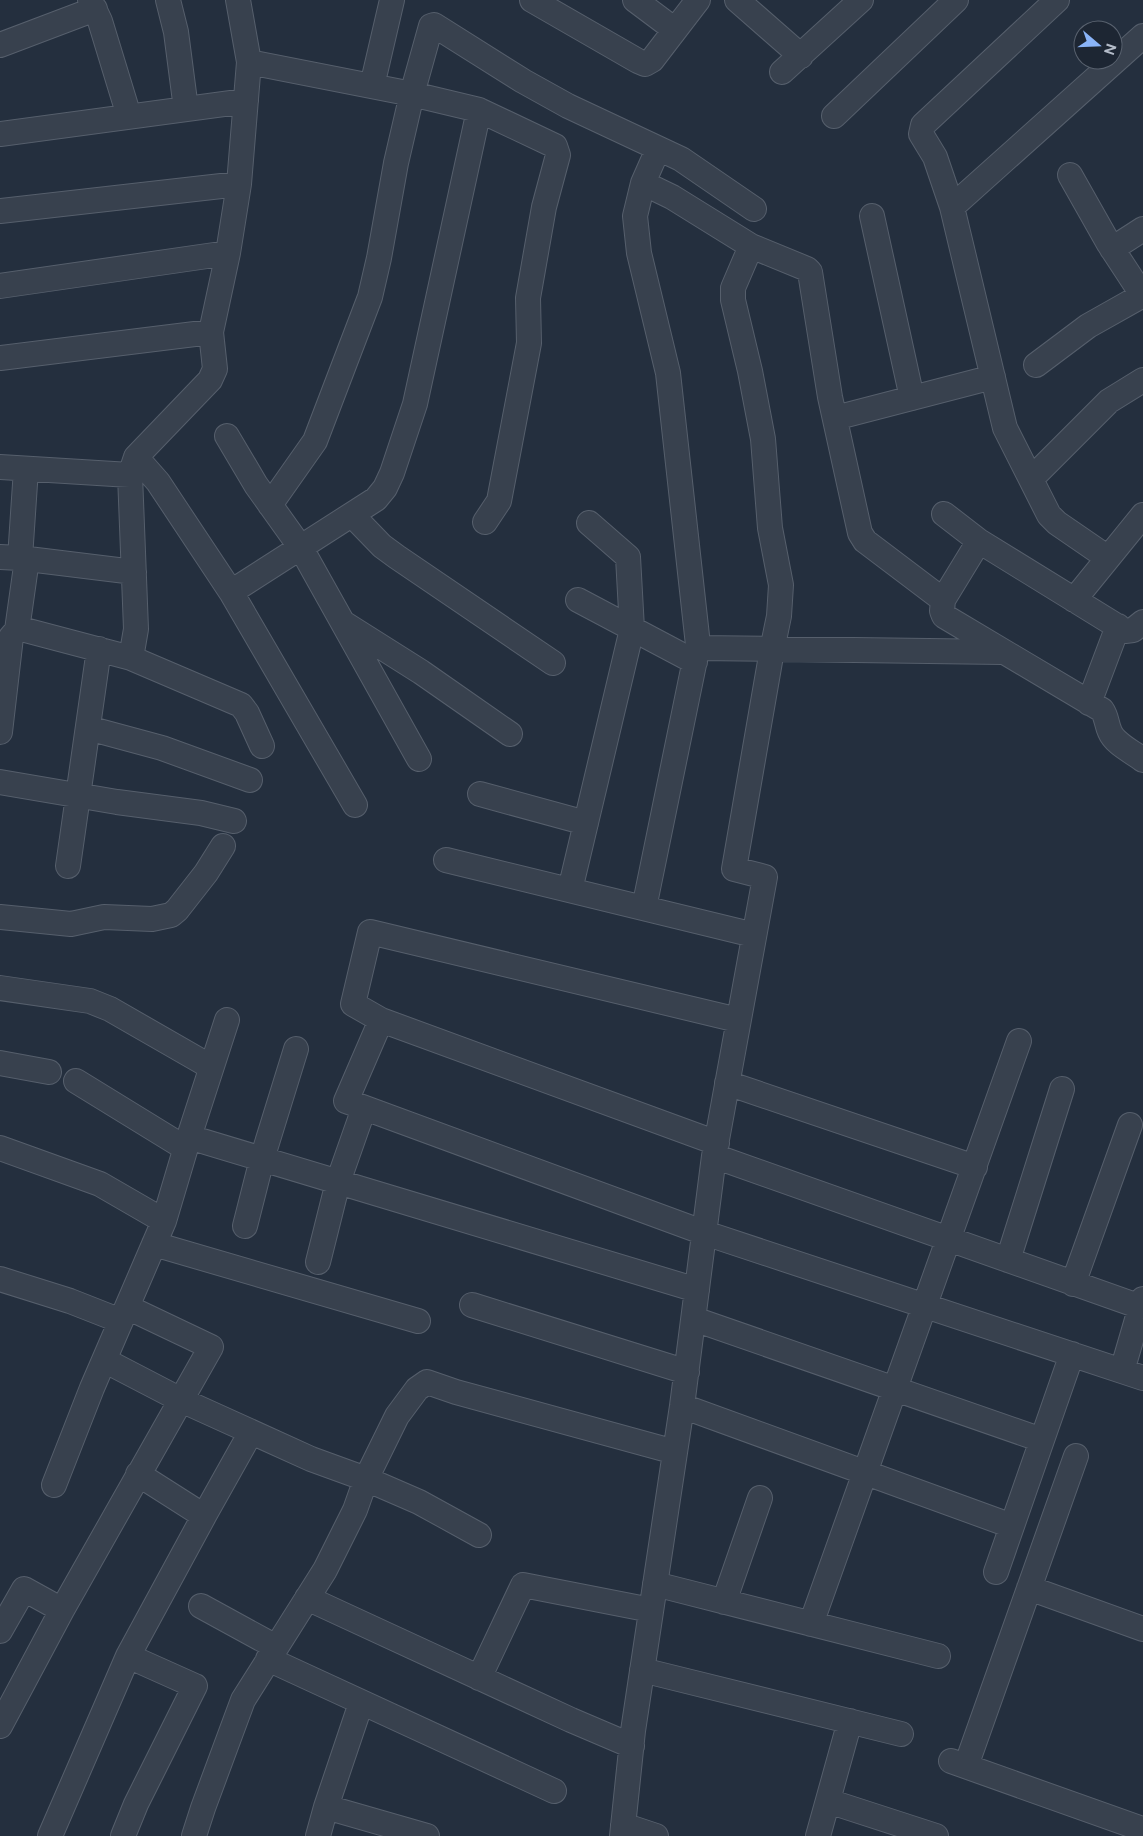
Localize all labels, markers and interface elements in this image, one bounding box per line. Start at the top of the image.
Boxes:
north arrow [1073,20,1123,70]
text: N [1101,41,1120,57]

